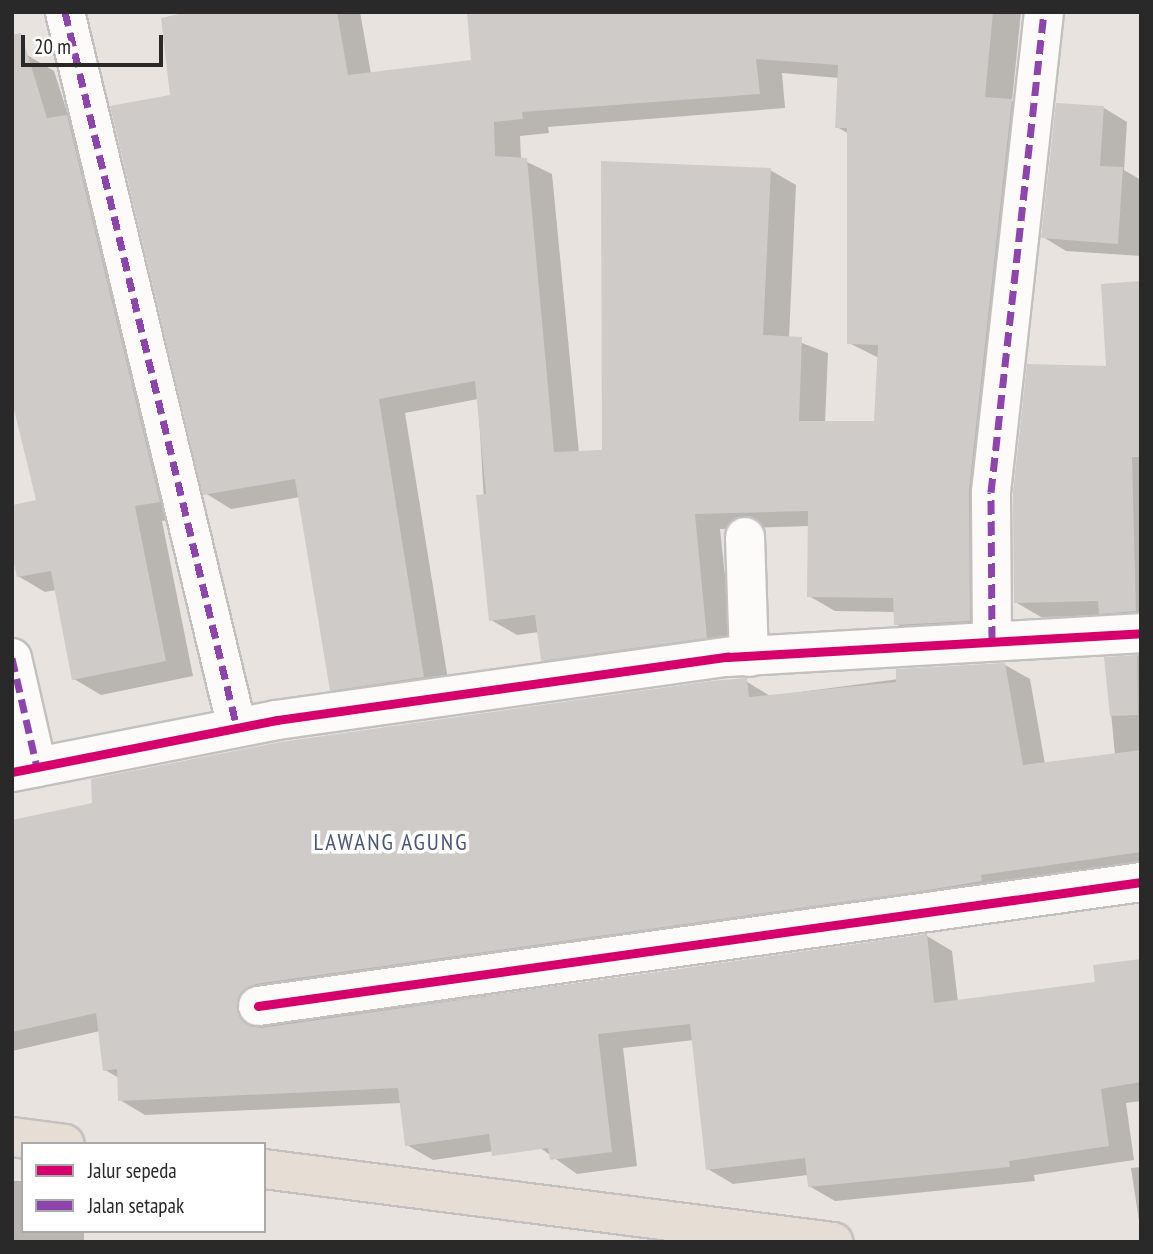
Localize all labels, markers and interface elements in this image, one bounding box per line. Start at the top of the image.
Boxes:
scale bar [24,21,166,65]
text: 20 m [34,33,71,60]
district label: LAWANG AGUNG [315,828,467,856]
legend [21,1142,266,1233]
text: Jalur sepeda [88,1157,177,1184]
text: Jalan setapak [88,1192,184,1219]

